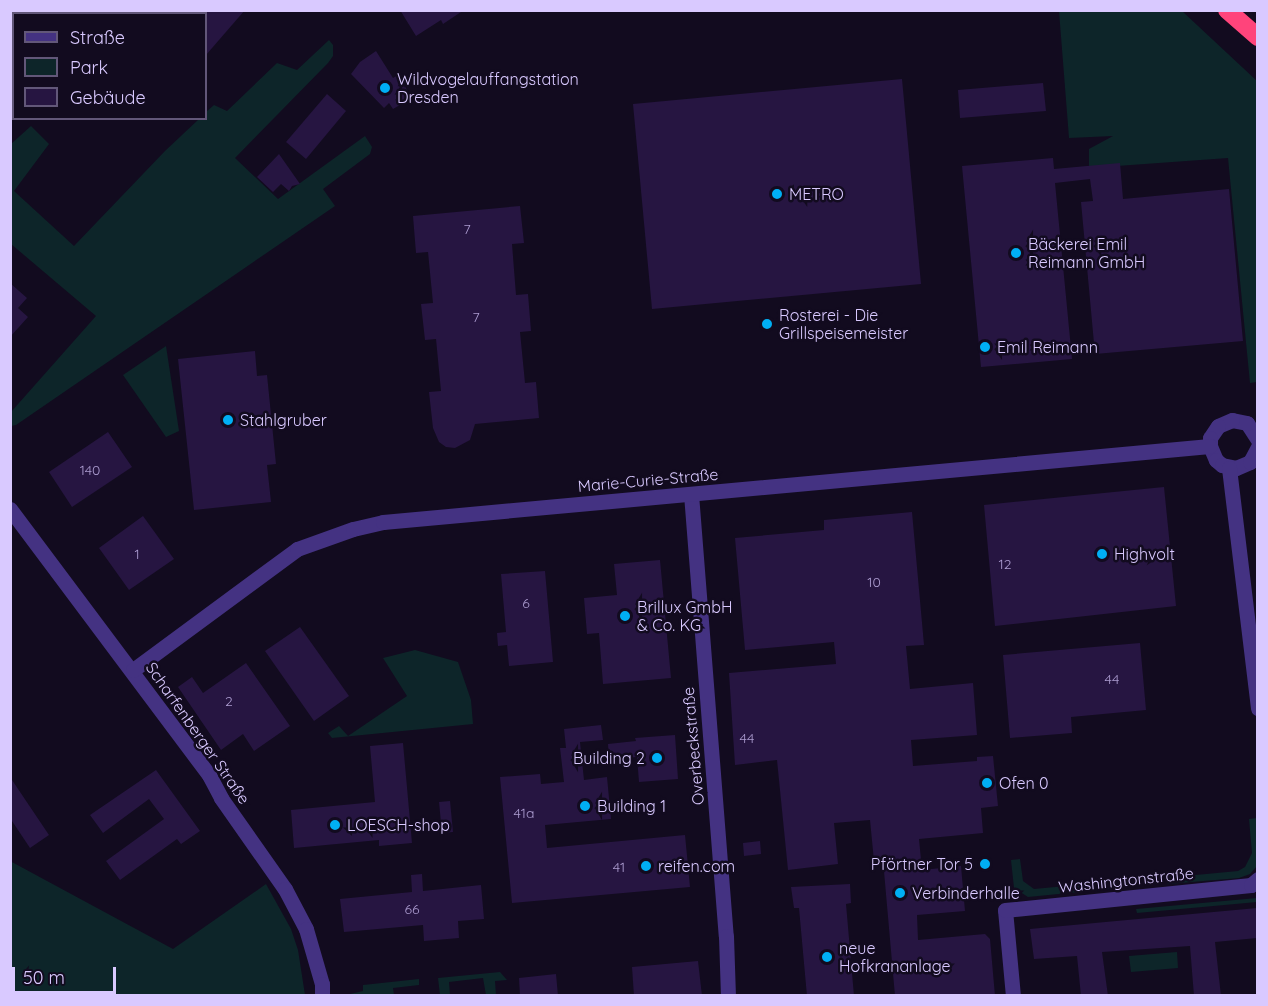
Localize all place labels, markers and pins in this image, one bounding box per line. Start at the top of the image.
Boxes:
place label: Wildvogelauffangstation Dresden [397,69,579,107]
marker: Wildvogelauffangstation Dresden [378,81,392,95]
place label: METRO [789,184,844,204]
marker: METRO [770,187,784,201]
place label: Bäckerei Emil Reimann GmbH [1028,234,1145,272]
marker: Bäckerei Emil Reimann GmbH [1009,246,1023,260]
place label: Rosterei - Die Grillspeisemeister [779,305,908,343]
marker: Rosterei - Die Grillspeisemeister [760,317,774,331]
place label: Emil Reimann [997,337,1098,357]
marker: Emil Reimann [978,340,992,354]
place label: Stahlgruber [240,410,327,430]
marker: Stahlgruber [221,413,235,427]
place label: Highvolt [1114,544,1175,564]
marker: Highvolt [1095,547,1109,561]
place label: Brillux GmbH & Co. KG [637,597,732,635]
marker: Brillux GmbH & Co. KG [618,609,632,623]
place label: Building 2 [573,748,645,768]
marker: Building 2 [650,751,664,765]
place label: Ofen 0 [999,773,1049,793]
marker: Ofen 0 [980,776,994,790]
place label: Building 1 [597,796,666,816]
marker: Building 1 [578,799,592,813]
place label: LOESCH-shop [347,815,450,835]
marker: LOESCH-shop [328,818,342,832]
place label: Pförtner Tor 5 [871,854,973,874]
place label: reifen.com [658,856,735,876]
marker: Pförtner Tor 5 [978,857,992,871]
marker: reifen.com [639,859,653,873]
place label: Verbinderhalle [912,883,1020,903]
marker: Verbinderhalle [893,886,907,900]
place label: neue Hofkrananlage [839,938,950,976]
marker: neue Hofkrananlage [820,950,834,964]

